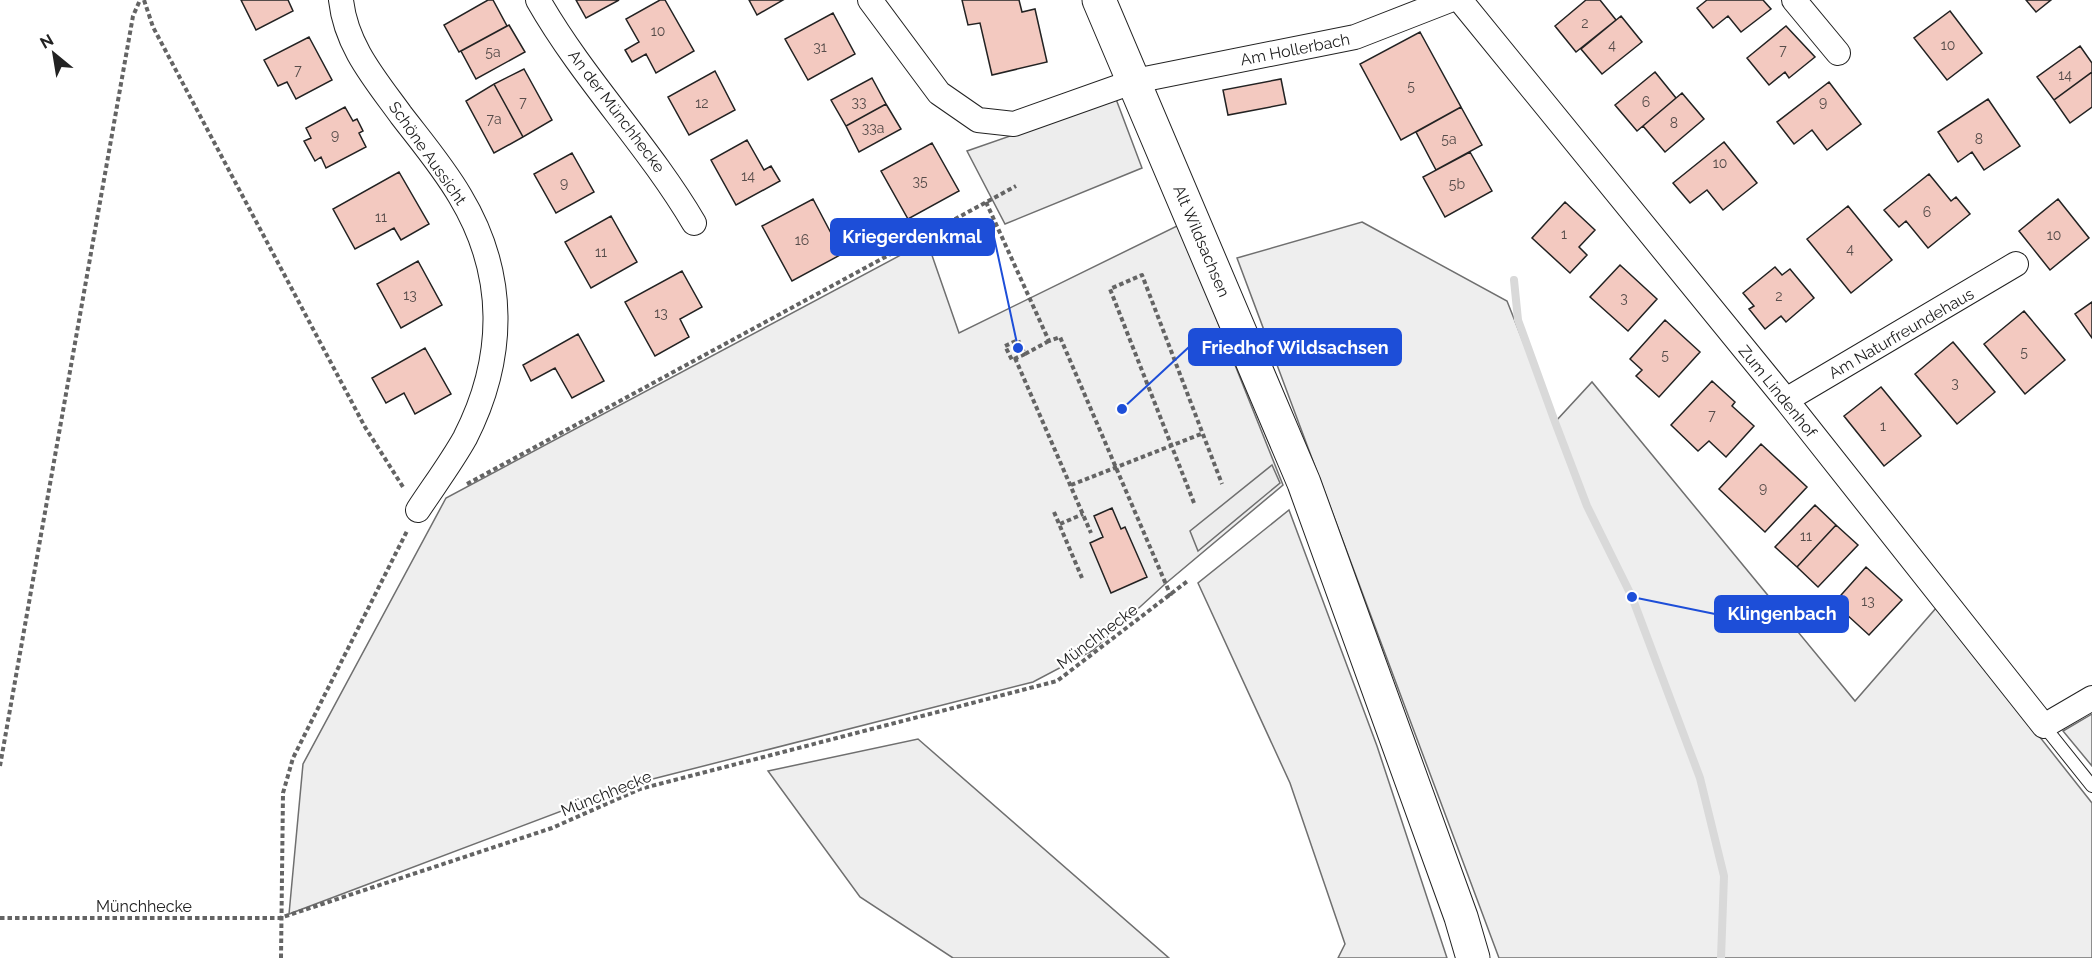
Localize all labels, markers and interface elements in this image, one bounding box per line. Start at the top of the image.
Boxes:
house number: 2 [1581,15,1589,31]
house number: 10 [651,23,665,39]
north arrow [24,24,84,84]
text: N [37,30,57,53]
street label: Am Hollerbach [1239,30,1351,69]
house number: 4 [1608,37,1616,53]
house number: 10 [1941,37,1955,53]
house number: 31 [813,39,827,55]
house number: 7 [1779,42,1787,58]
house number: 5a [485,44,501,60]
street label: An der Münchhecke [564,46,669,176]
house number: 7 [294,62,302,78]
house number: 14 [2058,67,2072,83]
house number: 5 [1407,78,1415,94]
house number: 7 [519,94,527,110]
house number: 33 [852,94,866,110]
house number: 6 [1642,94,1650,110]
house number: 9 [1819,94,1827,110]
house number: 12 [695,95,709,111]
street label: Schöne Aussicht [385,98,471,209]
house number: 7a [486,111,502,127]
house number: 8 [1670,115,1678,131]
house number: 33a [862,120,884,136]
house number: 9 [331,127,339,143]
house number: 5a [1441,131,1457,147]
house number: 8 [1975,131,1983,147]
house number: 10 [1713,155,1727,171]
house number: 14 [741,168,755,184]
house number: 35 [912,173,928,189]
house number: 9 [560,175,568,191]
house number: 5b [1449,176,1465,192]
street label: Alt Wildsachsen [1169,182,1234,300]
house number: 6 [1923,204,1931,220]
house number: 11 [375,209,387,225]
callout: Kriegerdenkmal [831,219,994,255]
text: Kriegerdenkmal [842,226,982,247]
house number: 1 [1561,226,1567,242]
house number: 10 [2047,227,2061,243]
house number: 16 [795,232,809,248]
house number: 4 [1846,241,1854,257]
house number: 11 [595,244,607,260]
street label: Am Naturfreundehaus [1825,284,1977,383]
house number: 13 [403,287,417,303]
house number: 2 [1775,288,1783,304]
house number: 3 [1620,290,1628,306]
house number: 13 [654,305,668,321]
callout: Friedhof Wildsachsen [1189,329,1401,365]
text: Friedhof Wildsachsen [1201,337,1389,358]
street label: Zum Lindenhof [1735,341,1821,442]
house number: 5 [2020,344,2028,360]
house number: 5 [1661,347,1669,363]
house number: 3 [1951,375,1959,391]
house number: 7 [1708,407,1716,423]
house number: 1 [1880,418,1886,434]
house number: 9 [1759,480,1767,496]
house number: 11 [1800,528,1812,544]
house number: 13 [1861,593,1875,609]
callout: Klingenbach [1715,596,1848,632]
street label: Münchhecke [1053,600,1141,673]
text: Klingenbach [1727,603,1837,624]
street label: Münchhecke [558,767,654,820]
street label: Münchhecke [96,897,192,916]

